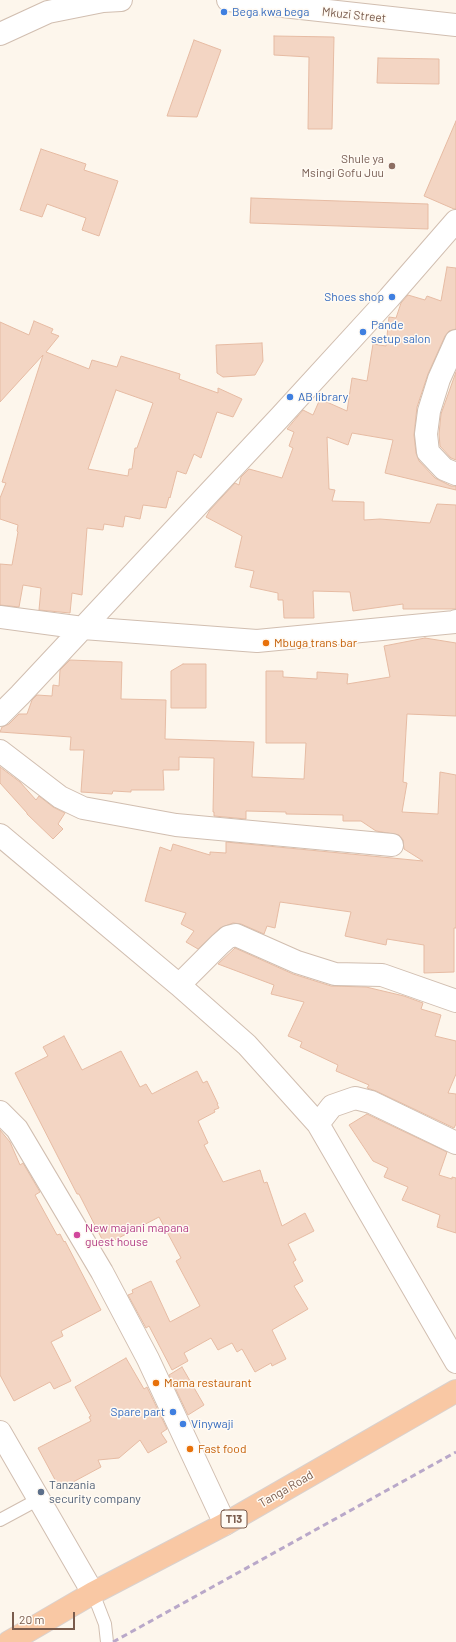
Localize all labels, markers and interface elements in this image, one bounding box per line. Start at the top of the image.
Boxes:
street label: Mkuzi Street [321,4,387,26]
place label: Bega kwa bega [232,5,309,19]
marker: Bega kwa bega [219,7,229,17]
place label: Shule ya Msingi Gofu Juu [302,152,384,180]
marker: Shule ya Msingi Gofu Juu [387,161,397,171]
place label: Shoes shop [324,290,384,304]
marker: Shoes shop [387,292,397,302]
place label: Pande setup salon [371,318,431,346]
marker: Pande setup salon [358,327,368,337]
place label: AB library [298,390,348,404]
marker: AB library [285,392,295,402]
place label: Mbuga trans bar [274,636,357,650]
marker: Mbuga trans bar [261,638,271,648]
place label: New majani mapana guest house [85,1221,189,1249]
marker: New majani mapana guest house [72,1230,82,1240]
place label: Mama restaurant [164,1376,252,1390]
marker: Mama restaurant [151,1378,161,1388]
place label: Spare part [110,1405,165,1419]
marker: Spare part [168,1407,178,1417]
place label: Vinywaji [191,1417,234,1431]
marker: Vinywaji [178,1419,188,1429]
place label: Fast food [198,1442,246,1456]
marker: Fast food [185,1444,195,1454]
street label: Tanga Road [256,1468,316,1510]
place label: Tanzania security company [49,1478,141,1506]
marker: Tanzania security company [36,1487,46,1497]
road number: T13 [221,1510,247,1528]
scale bar [14,1604,77,1630]
text: 20 m [19,1612,45,1626]

